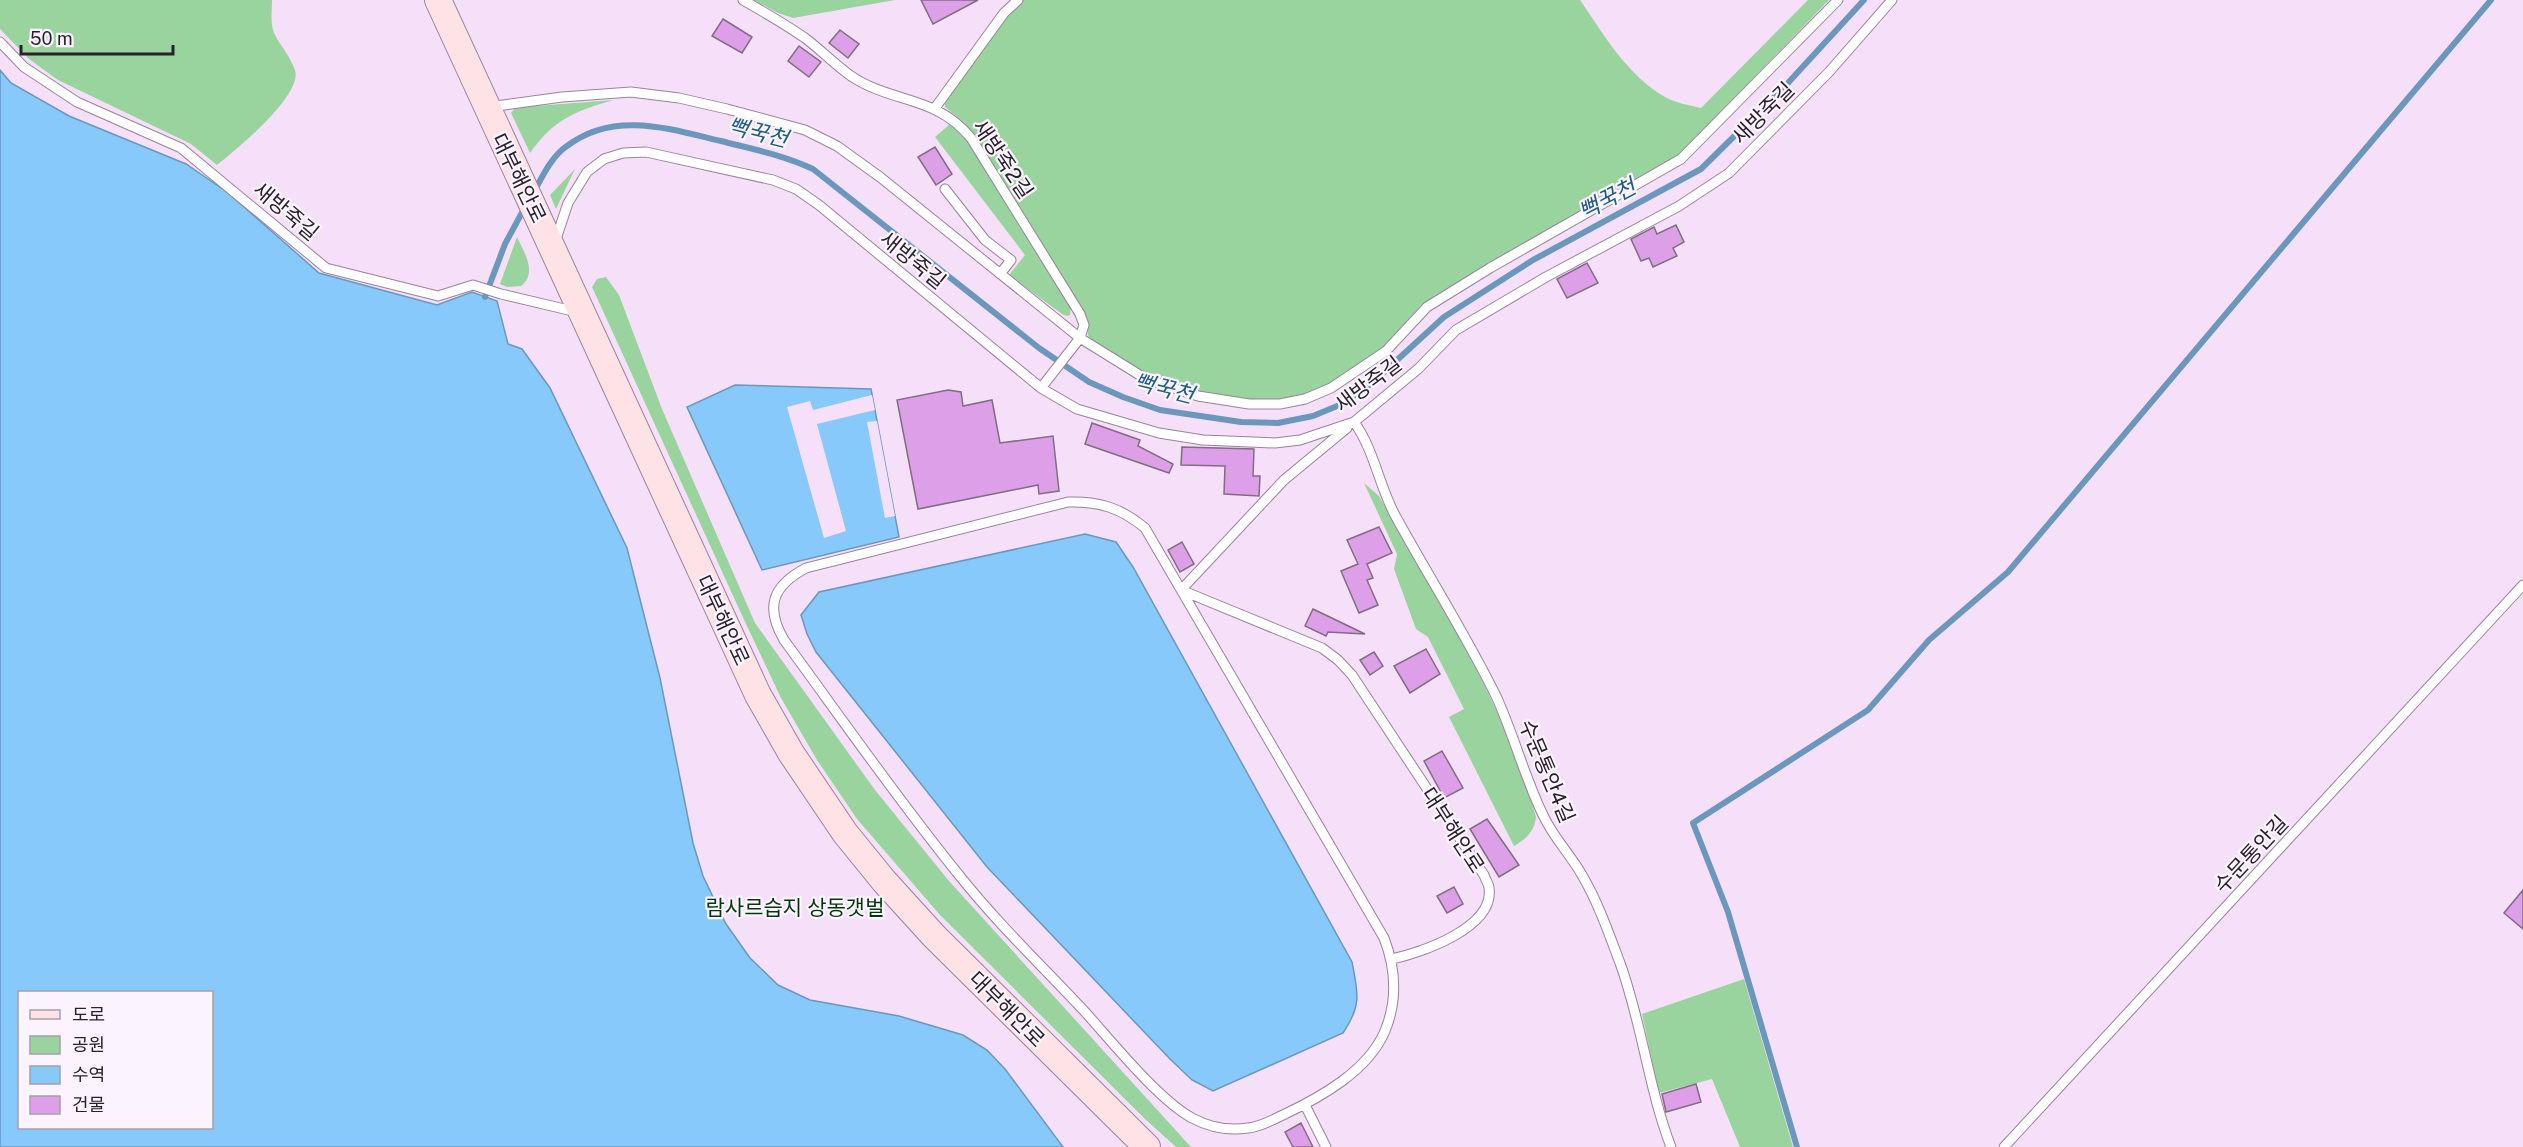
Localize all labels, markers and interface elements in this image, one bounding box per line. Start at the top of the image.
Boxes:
scale bar [21,18,172,56]
text: 50 m [30,28,73,49]
street label: 새방죽길 [1727,77,1799,149]
water label: 뻑꾹천 [725,112,793,153]
street label: 새방죽2길 [968,115,1038,203]
street label: 대부해안로 [487,129,551,227]
water label: 뻑꾹천 [1574,172,1642,225]
street label: 새방죽길 [248,177,324,245]
street label: 새방죽길 [875,226,951,294]
street label: 새방죽길 [1330,351,1406,417]
water label: 뻑꾹천 [1131,368,1199,409]
street label: 대부해안로 [691,571,755,669]
street label: 수문통안4길 [1514,716,1580,826]
street label: 대부해안로 [1416,783,1490,877]
street label: 수문통안길 [2209,810,2293,898]
park label: 람사르습지 상동갯벌 [706,895,884,920]
street label: 대부해안로 [964,966,1050,1052]
legend [18,991,213,1129]
text: 도로 [72,1004,105,1025]
text: 공원 [72,1034,105,1055]
text: 수역 [72,1064,105,1085]
text: 건물 [72,1094,105,1115]

